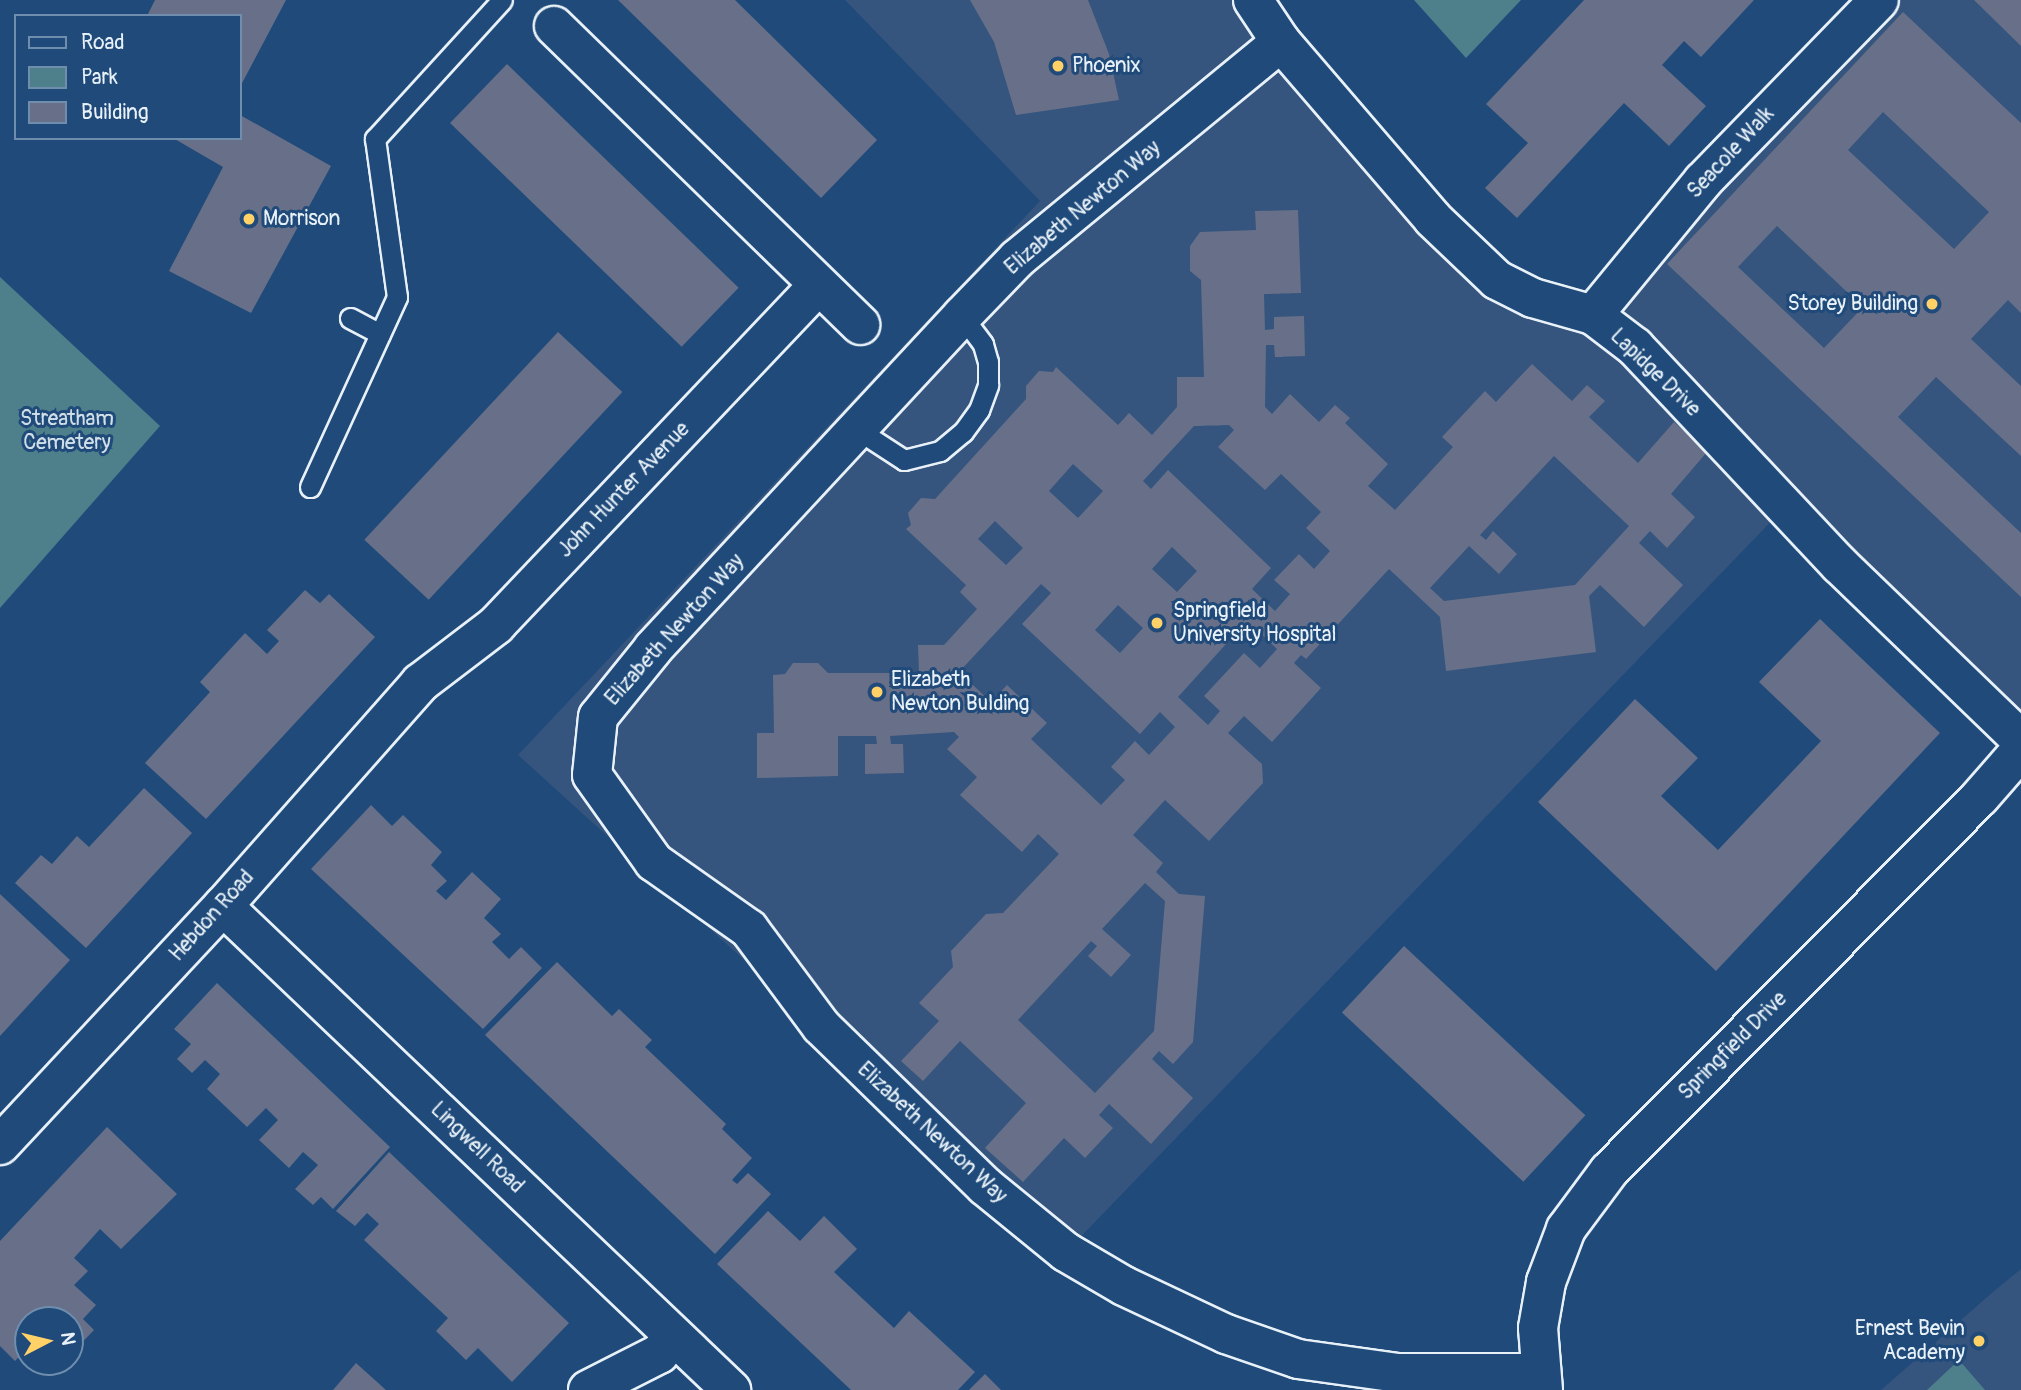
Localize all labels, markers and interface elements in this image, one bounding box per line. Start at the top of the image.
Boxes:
legend [14,14,242,140]
text: Road [81,29,125,56]
place label: Phoenix [1072,53,1141,79]
marker: Phoenix [1050,58,1066,74]
text: Park [81,64,118,91]
text: Building [81,99,148,126]
street label: Seacole Walk [1682,102,1780,204]
street label: Elizabeth Newton Way [1000,136,1166,280]
place label: Morrison [263,206,340,232]
marker: Morrison [241,211,257,227]
place label: Storey Building [1788,291,1918,317]
marker: Storey Building [1924,296,1940,312]
street label: Lapidge Drive [1605,324,1705,422]
park label: Streatham Cemetery [20,406,114,456]
street label: John Hunter Avenue [553,417,695,563]
street label: Elizabeth Newton Way [600,549,750,711]
place label: Springfield University Hospital [1173,598,1336,648]
marker: Springfield University Hospital [1147,613,1167,633]
place label: Elizabeth Newton Bulding [891,667,1029,717]
marker: Elizabeth Newton Bulding [869,684,885,700]
street label: Hebdon Road [164,865,260,967]
street label: Springfield Drive [1674,987,1792,1105]
street label: Elizabeth Newton Way [852,1057,1012,1209]
street label: Lingwell Road [425,1097,529,1199]
north arrow [14,1306,84,1376]
place label: Ernest Bevin Academy [1855,1316,1965,1366]
text: N [55,1331,81,1347]
marker: Ernest Bevin Academy [1971,1333,1987,1349]

